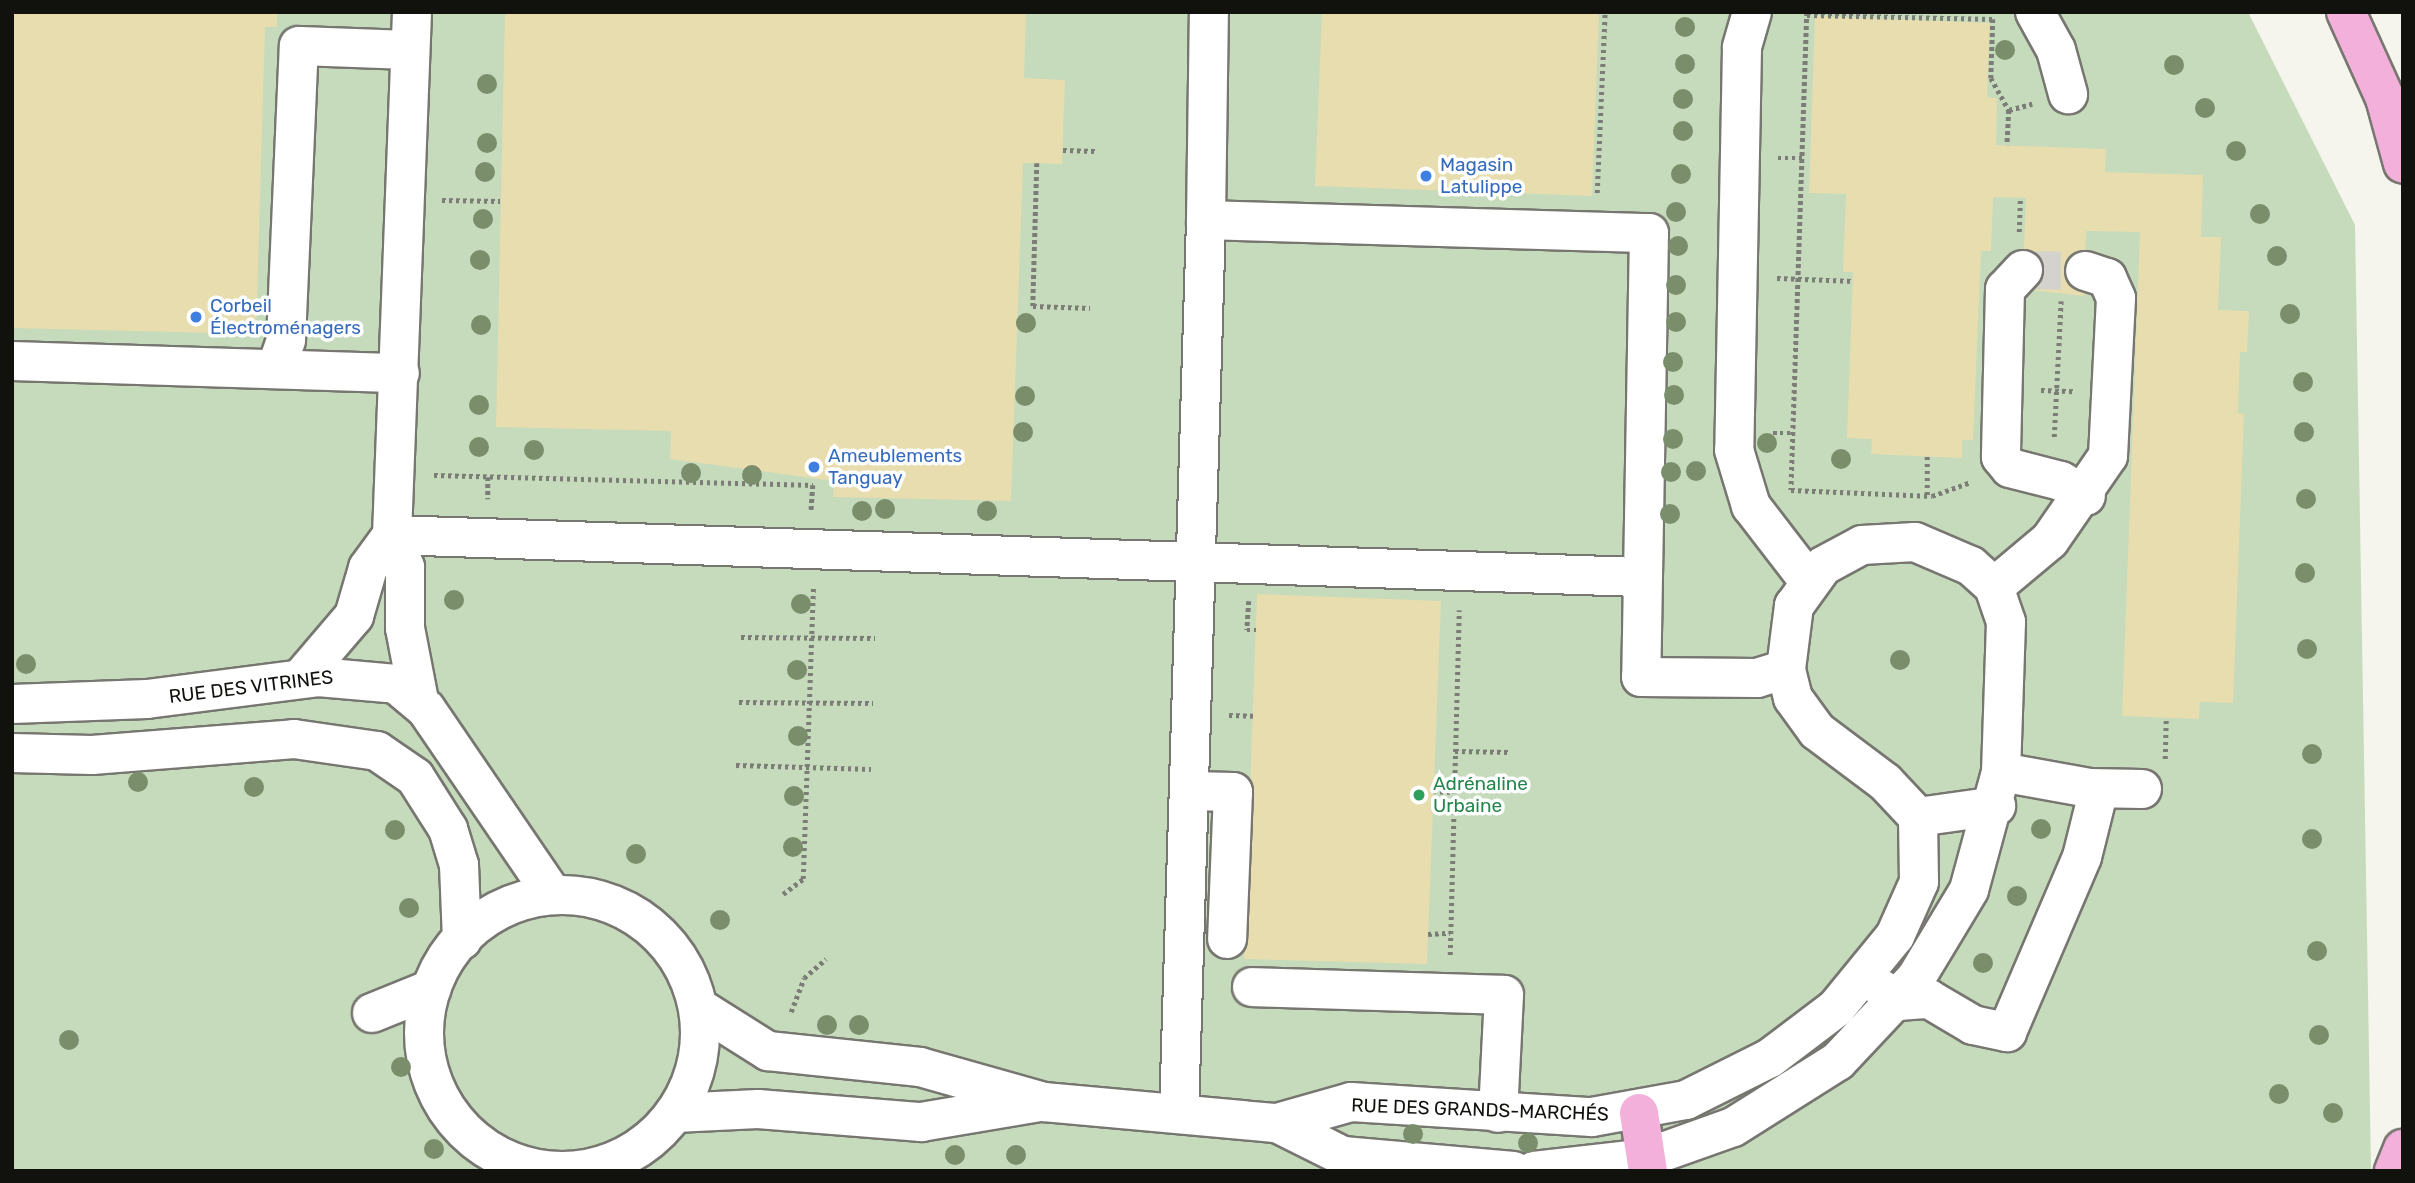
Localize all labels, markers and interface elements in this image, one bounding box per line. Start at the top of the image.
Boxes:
place label: Magasin Latulippe [1440,154,1522,198]
marker: Magasin Latulippe [1418,168,1434,184]
place label: Corbeil Électroménagers [210,295,361,339]
marker: Corbeil Électroménagers [188,309,204,325]
place label: Ameublements Tanguay [828,445,962,489]
marker: Ameublements Tanguay [806,459,822,475]
street label: RUE DES VITRINES [167,666,335,708]
place label: Adrénaline Urbaine [1433,773,1528,817]
marker: Adrénaline Urbaine [1411,787,1427,803]
street label: RUE DES GRANDS-MARCHÉS [1351,1094,1609,1126]

